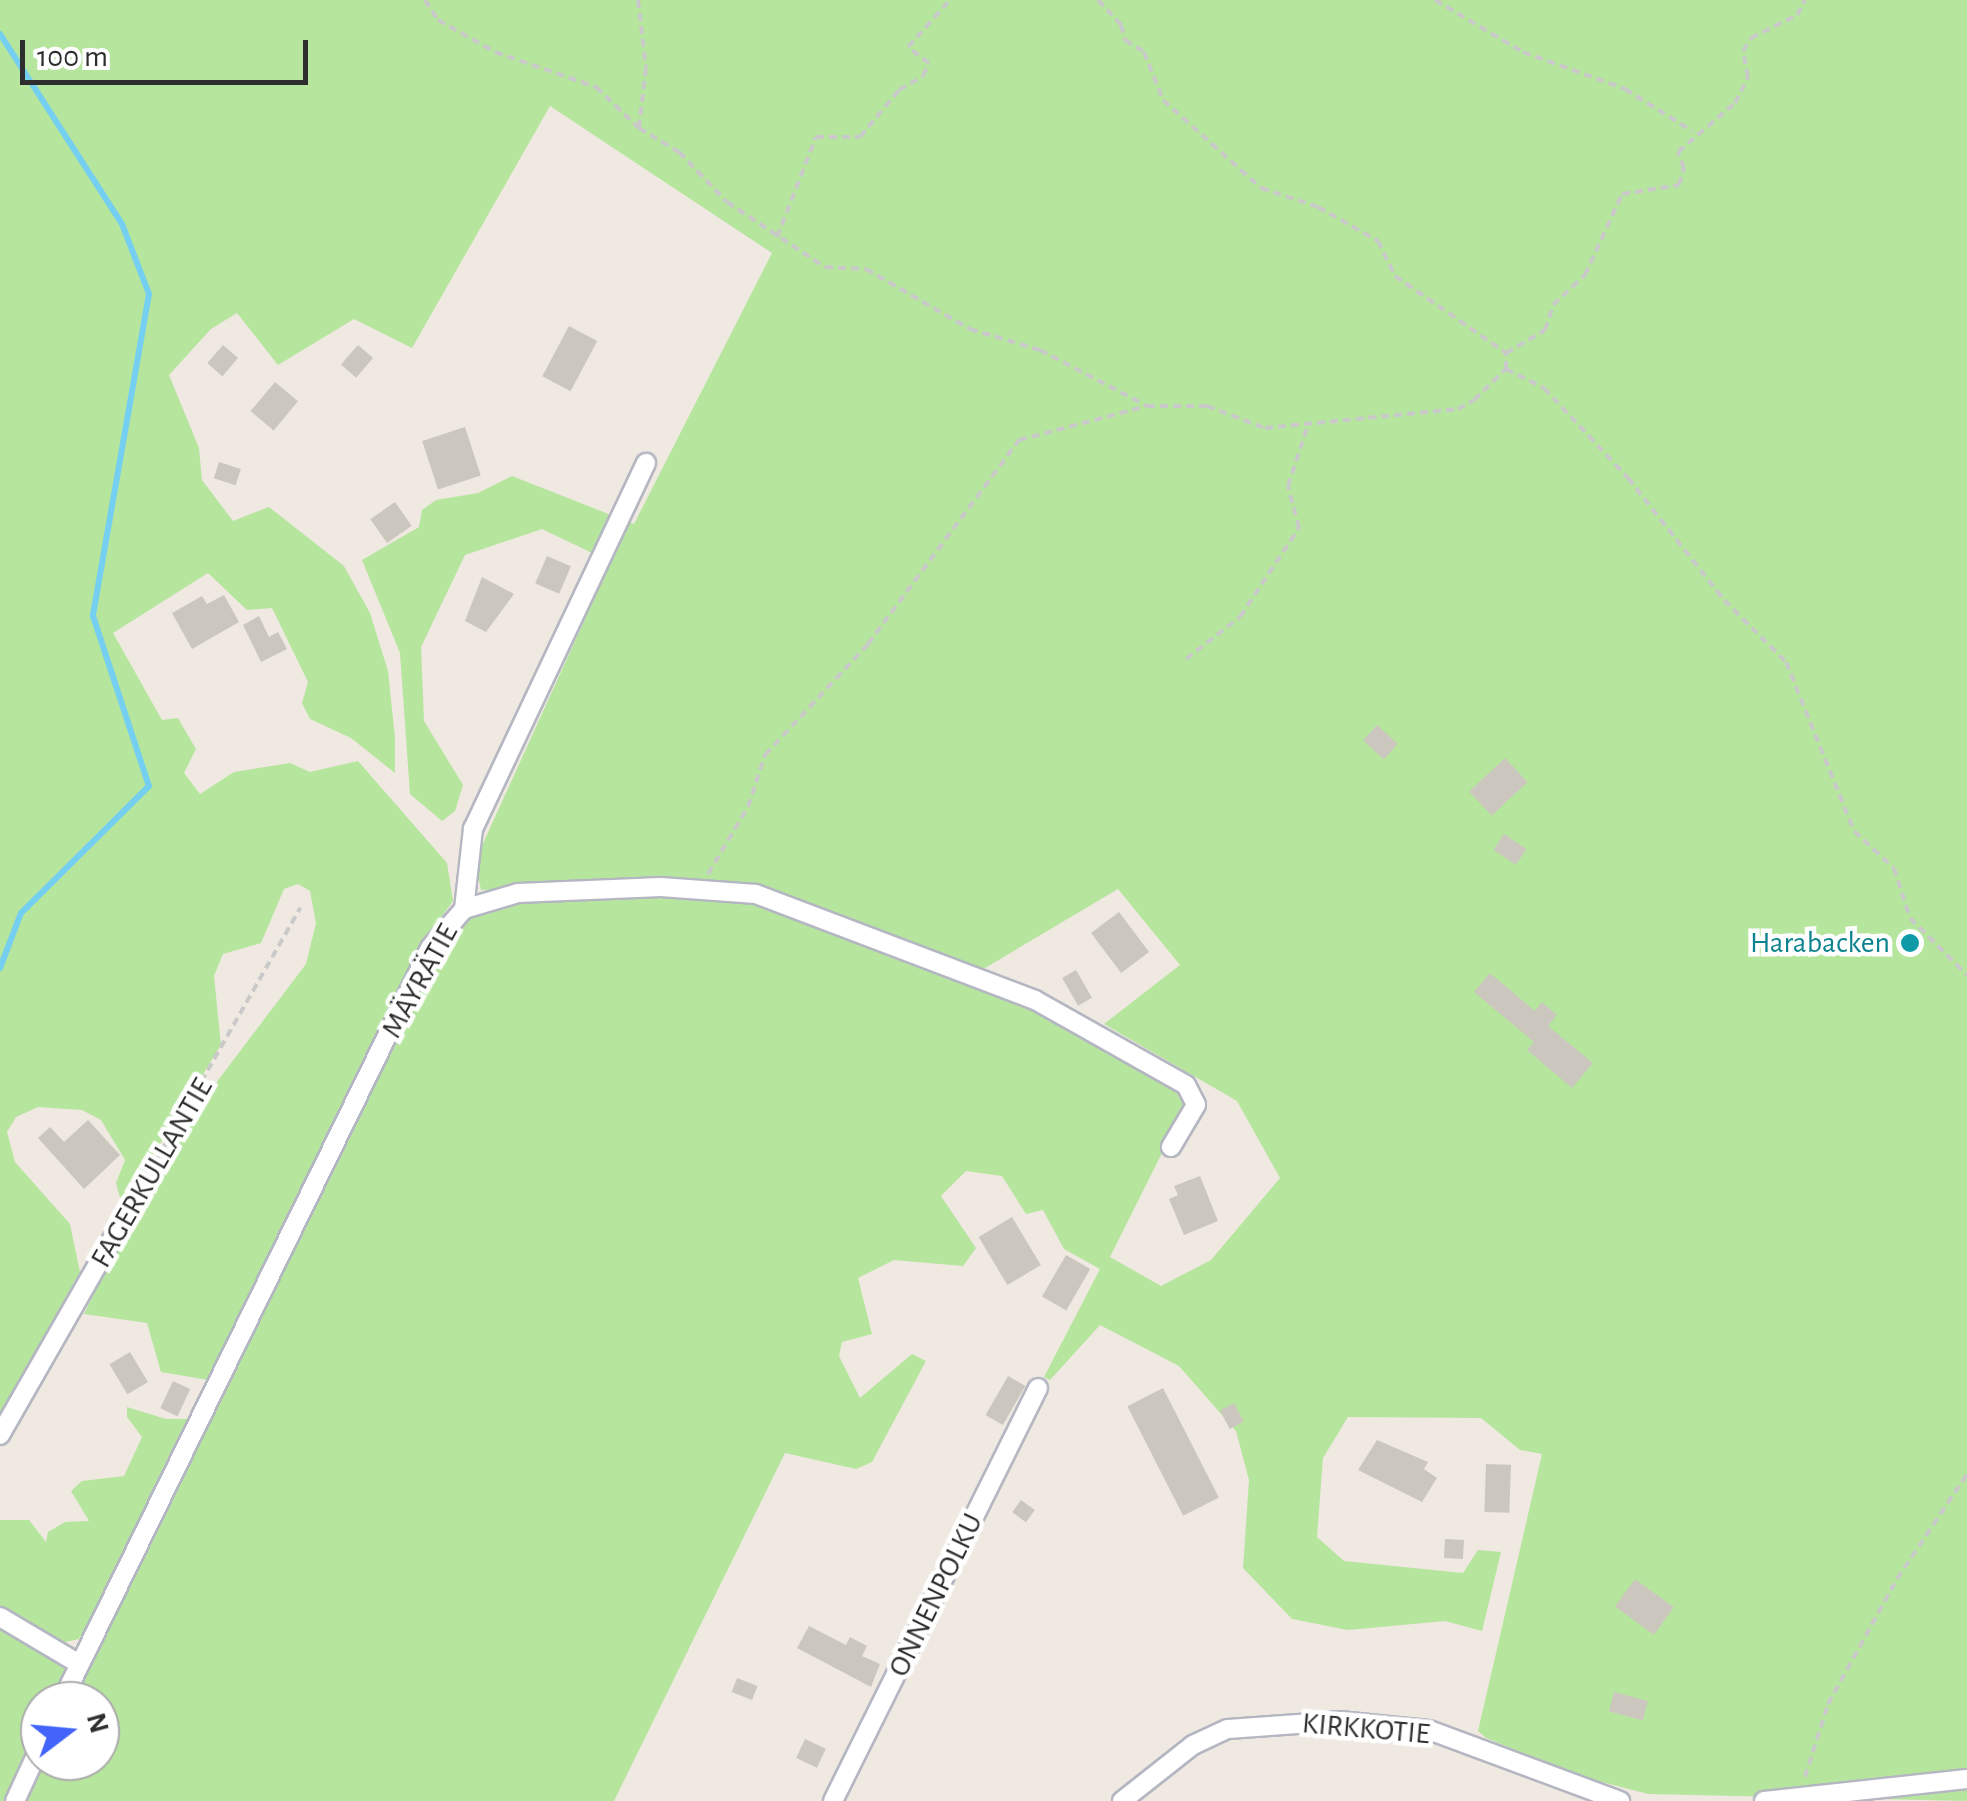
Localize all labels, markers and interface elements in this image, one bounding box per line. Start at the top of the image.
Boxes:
scale bar [25,20,312,82]
text: 100 m [37,42,108,72]
street label: MÄYRÄTIE [374,918,466,1044]
place label: Harabacken [1750,925,1890,961]
marker: Harabacken [1899,932,1921,954]
street label: FAGERKULLANTIE [83,1072,221,1274]
street label: ONNENPOLKU [881,1507,991,1683]
north arrow [20,1681,120,1781]
street label: KIRKKOTIE [1301,1705,1431,1753]
text: N [81,1710,113,1736]

